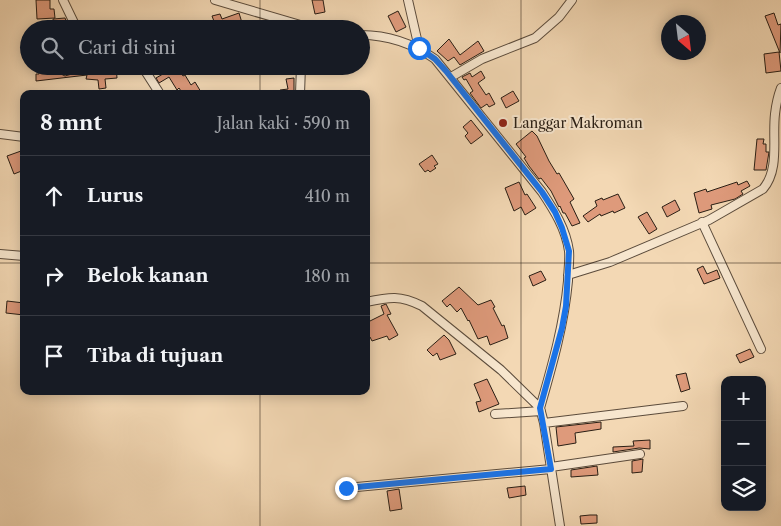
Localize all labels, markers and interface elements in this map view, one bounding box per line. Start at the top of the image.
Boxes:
north arrow [661,15,706,60]
search box [20,20,370,75]
icon: search [38,34,66,62]
text: Cari di sini [78,36,176,59]
route start [408,37,431,60]
text: 8 mnt [40,110,102,135]
text: Jalan kaki · 590 m [217,113,350,133]
place label: Langgar Makroman [513,114,643,132]
marker: Langgar Makroman [497,117,509,129]
icon: ahead [40,182,68,210]
text: Lurus [87,184,143,207]
text: 410 m [305,186,350,206]
icon: right [40,262,68,290]
text: Belok kanan [87,264,209,287]
text: 180 m [304,266,350,286]
icon: arrive [40,342,68,370]
text: Tiba di tujuan [87,344,223,367]
map controls [721,376,766,511]
button: + [721,376,766,421]
button: − [721,421,766,466]
button: layers [721,466,766,511]
route end [335,477,358,500]

